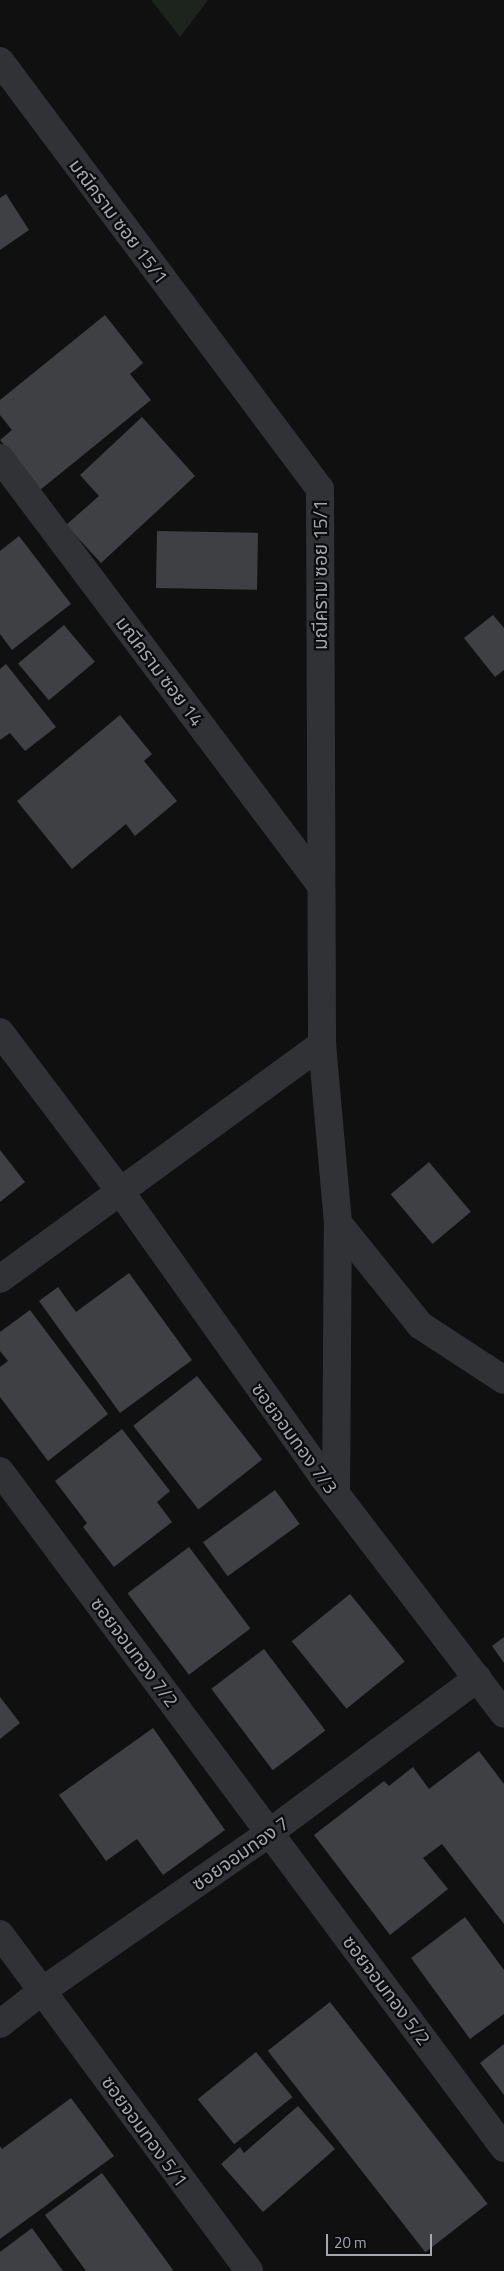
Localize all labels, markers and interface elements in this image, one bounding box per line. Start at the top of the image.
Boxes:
street label: มณีคราม ซอย 15/1 [65,154,173,288]
street label: มณีคราม ซอย 15/1 [309,500,331,650]
street label: มณีคราม ซอย 14 [111,612,209,730]
street label: ซอยจอมทอง 7/3 [247,1378,343,1498]
street label: ซอยจอมทอง 7/2 [86,1593,184,1711]
street label: ซอยจอมทอง 7 [187,1811,293,1895]
street label: ซอยจอมทอง 5/2 [338,1931,436,2049]
street label: ซอยจอมทอง 5/1 [97,2071,193,2191]
scale bar [329,2224,435,2256]
text: 20 m [334,2231,367,2254]

